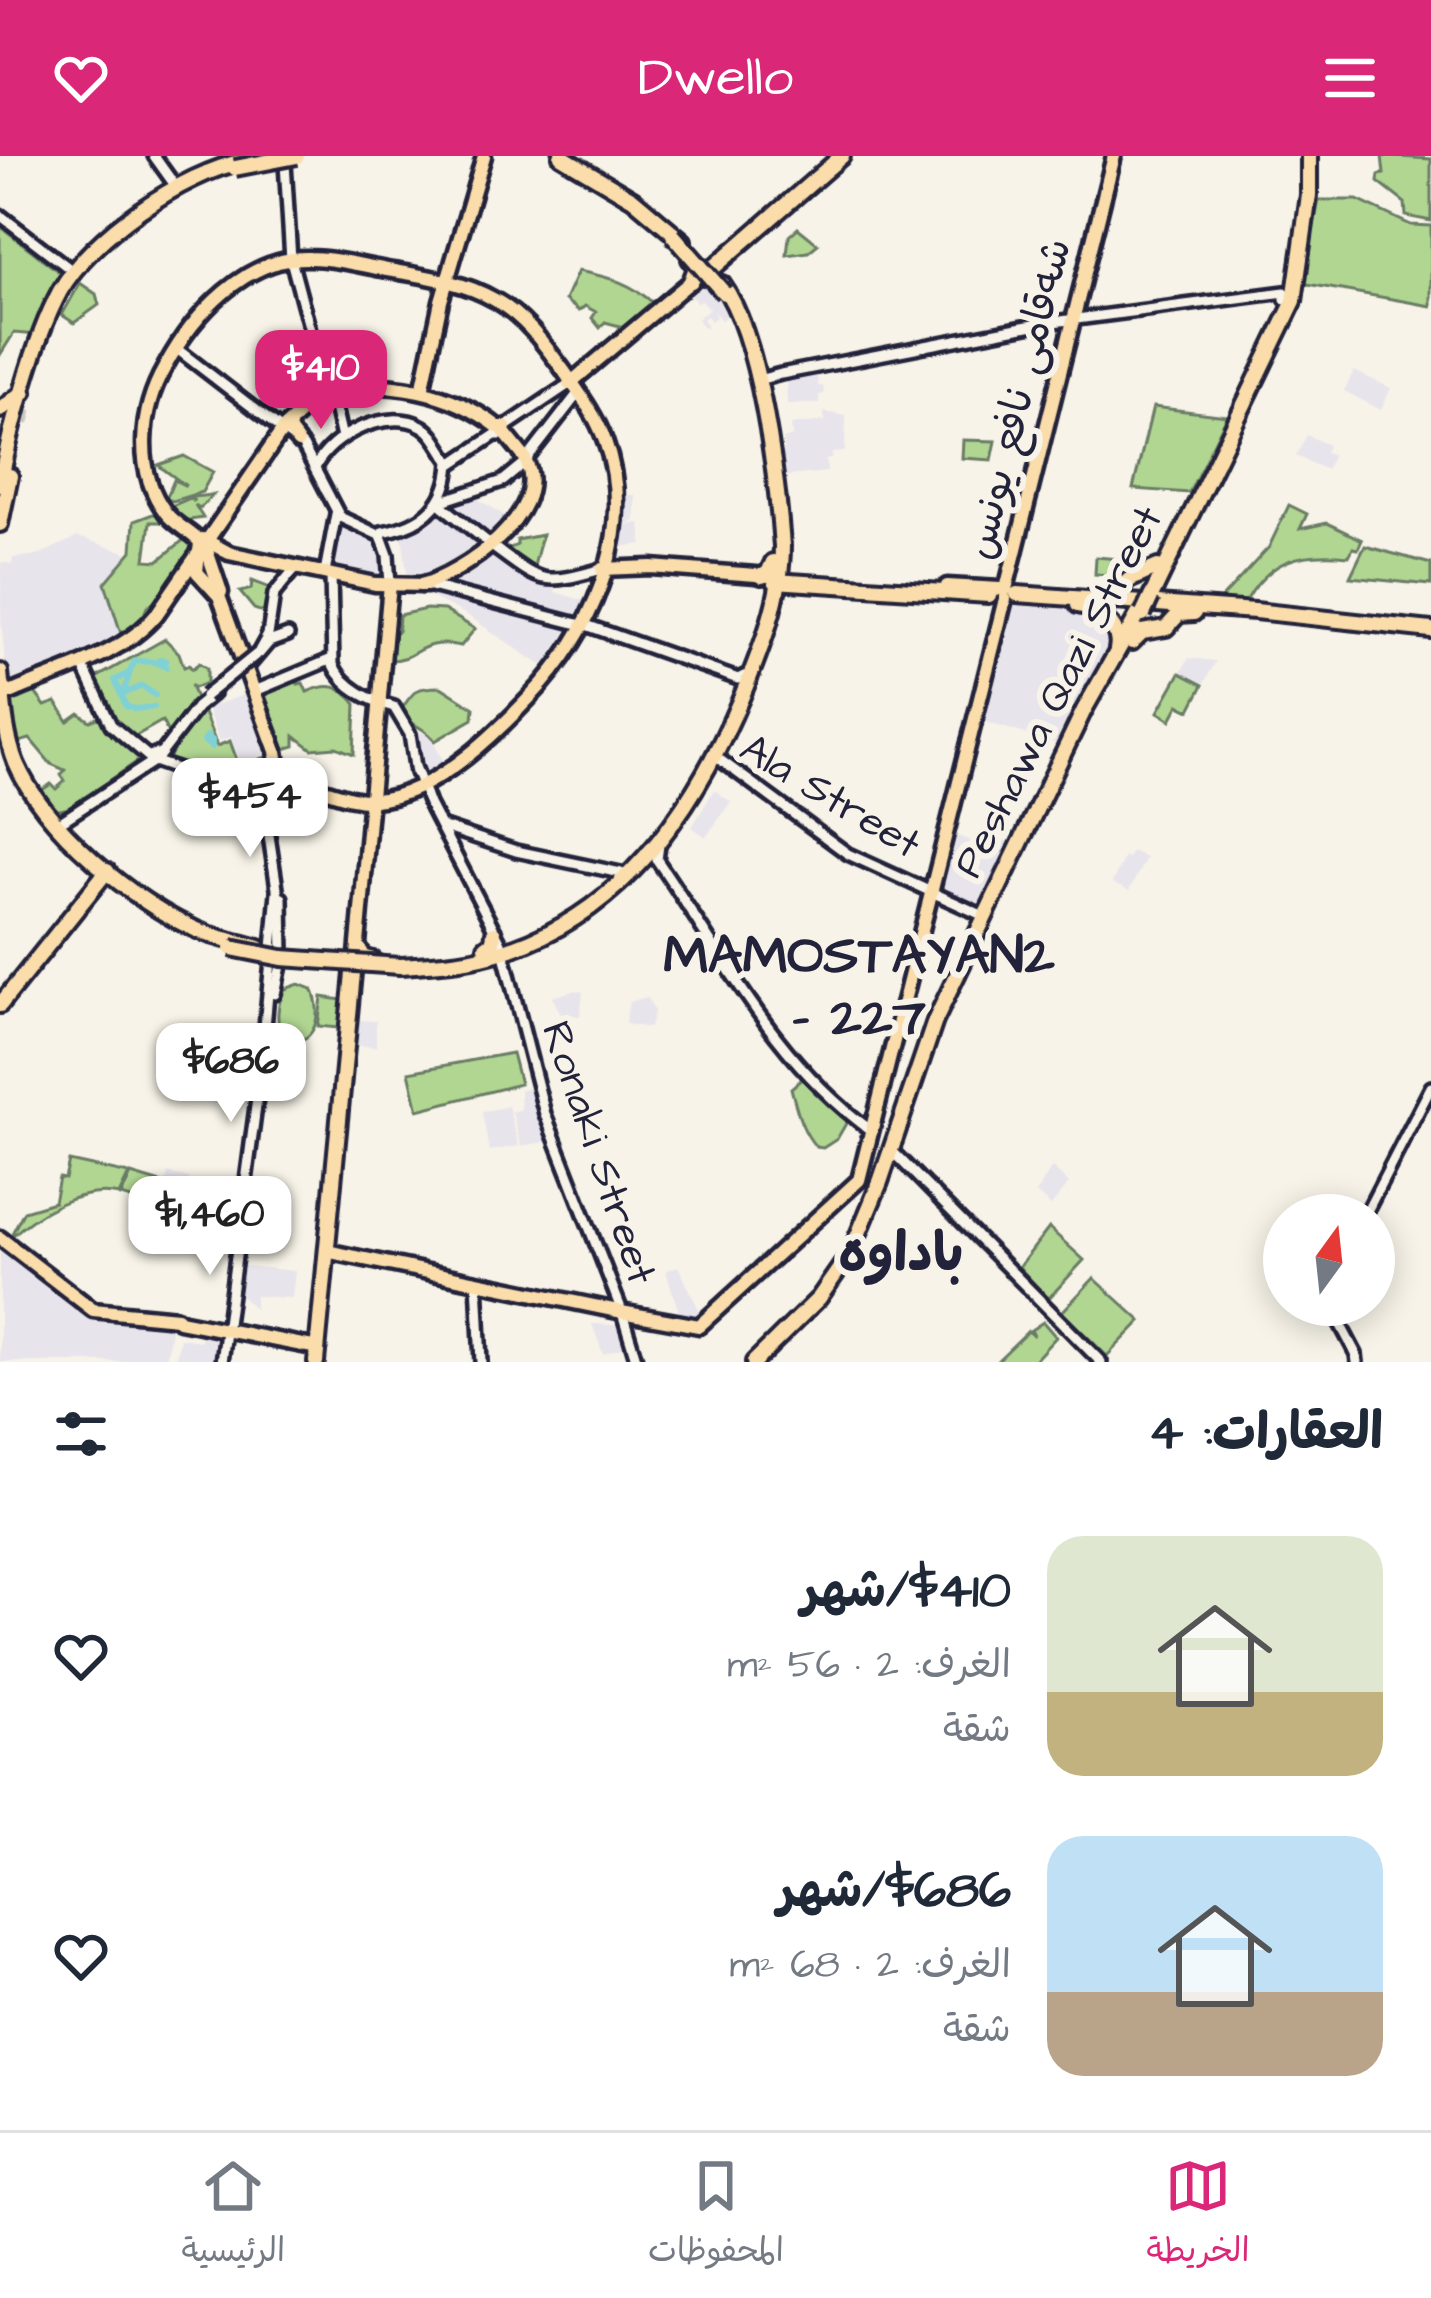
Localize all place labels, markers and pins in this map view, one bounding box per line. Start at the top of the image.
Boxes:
pin: $410 [250,330,392,432]
pin: $454 [179,758,321,860]
pin: $686 [160,1023,302,1125]
pin: $1,460 [112,1176,308,1278]

